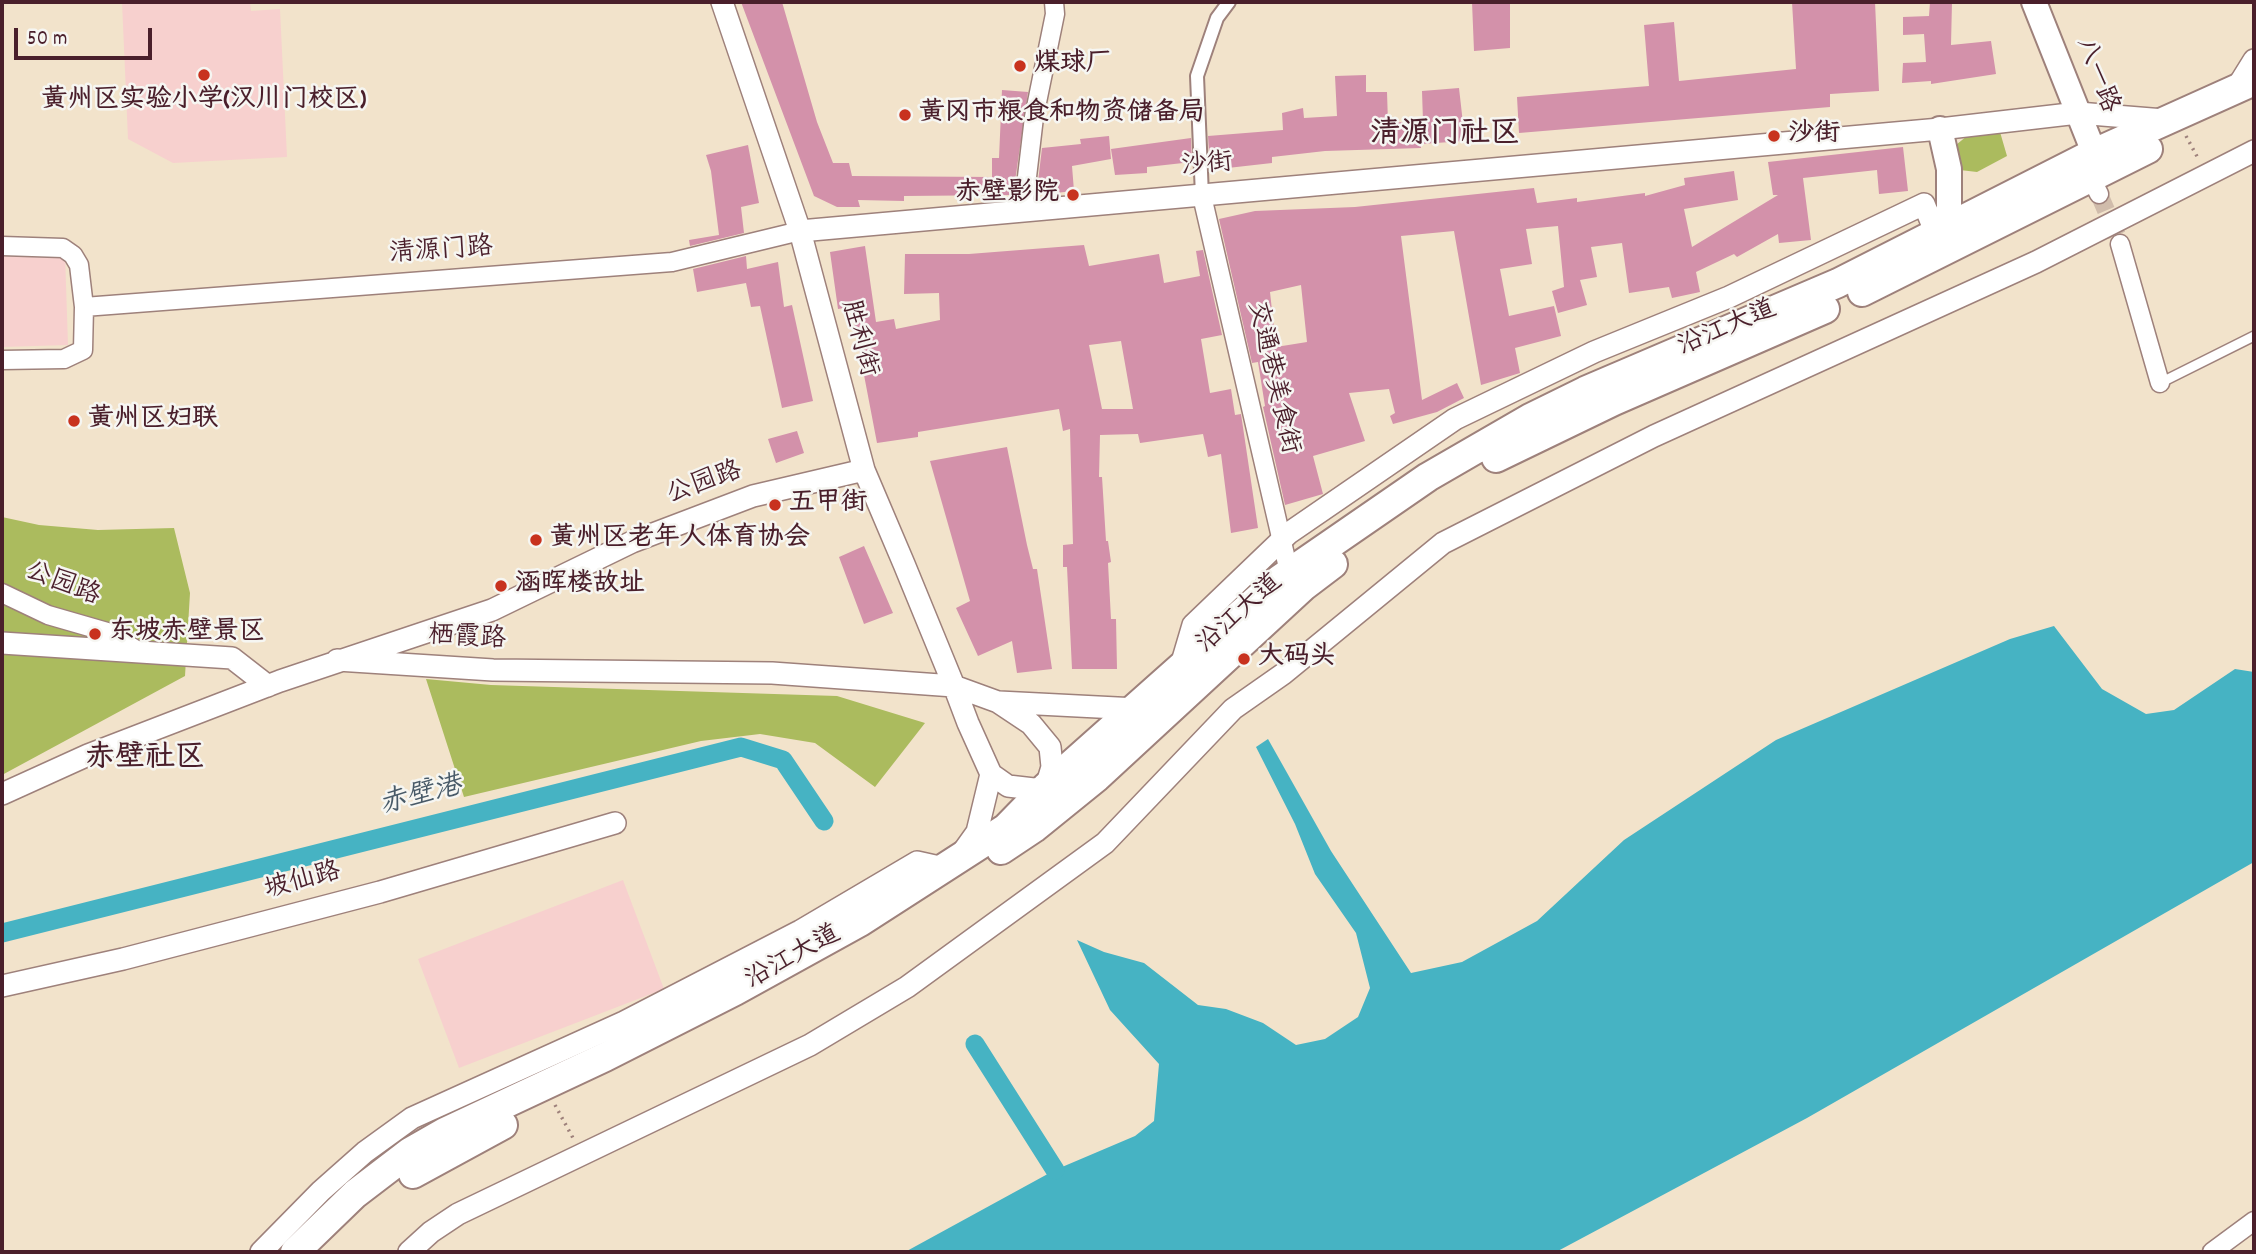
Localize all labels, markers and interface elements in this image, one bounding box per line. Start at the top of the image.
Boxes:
scale bar [18,14,156,58]
text: 50 m [27,25,67,55]
street label: 八一路 [2066,34,2124,118]
place label: 煤球厂 [1034,50,1112,82]
marker: 煤球厂 [1012,58,1028,74]
marker: 黄州区实验小学(汉川门校区) [196,67,212,83]
place label: 黄州区实验小学(汉川门校区) [42,86,366,118]
place label: 黄冈市粮食和物资储备局 [919,99,1205,131]
marker: 黄冈市粮食和物资储备局 [897,107,913,123]
district label: 清源门社区 [1370,119,1520,155]
place label: 沙街 [1788,120,1840,152]
marker: 沙街 [1766,128,1782,144]
street label: 沙街 [1180,149,1234,185]
place label: 赤壁影院 [955,179,1059,211]
marker: 赤壁影院 [1065,187,1081,203]
street label: 清源门路 [388,234,494,272]
street label: 沿江大道 [1674,295,1782,365]
street label: 胜利街 [832,297,882,381]
street label: 交通巷美食街 [1238,298,1304,458]
place label: 黄州区妇联 [88,405,218,437]
marker: 黄州区妇联 [66,413,82,429]
street label: 公园路 [663,457,747,513]
place label: 五甲街 [789,489,867,521]
marker: 五甲街 [767,497,783,513]
place label: 黄州区老年人体育协会 [550,524,810,556]
marker: 黄州区老年人体育协会 [528,532,544,548]
street label: 公园路 [20,557,104,615]
street label: 沿江大道 [1192,569,1290,661]
place label: 涵晖楼故址 [515,570,645,602]
marker: 涵晖楼故址 [493,578,509,594]
place label: 东坡赤壁景区 [109,618,265,650]
street label: 栖霞路 [427,622,507,658]
marker: 东坡赤壁景区 [87,626,103,642]
place label: 大码头 [1258,643,1336,675]
marker: 大码头 [1236,651,1252,667]
district label: 赤壁社区 [85,743,205,779]
water label: 赤壁港 [376,772,466,824]
street label: 坡仙路 [261,858,345,908]
street label: 沿江大道 [741,920,847,998]

